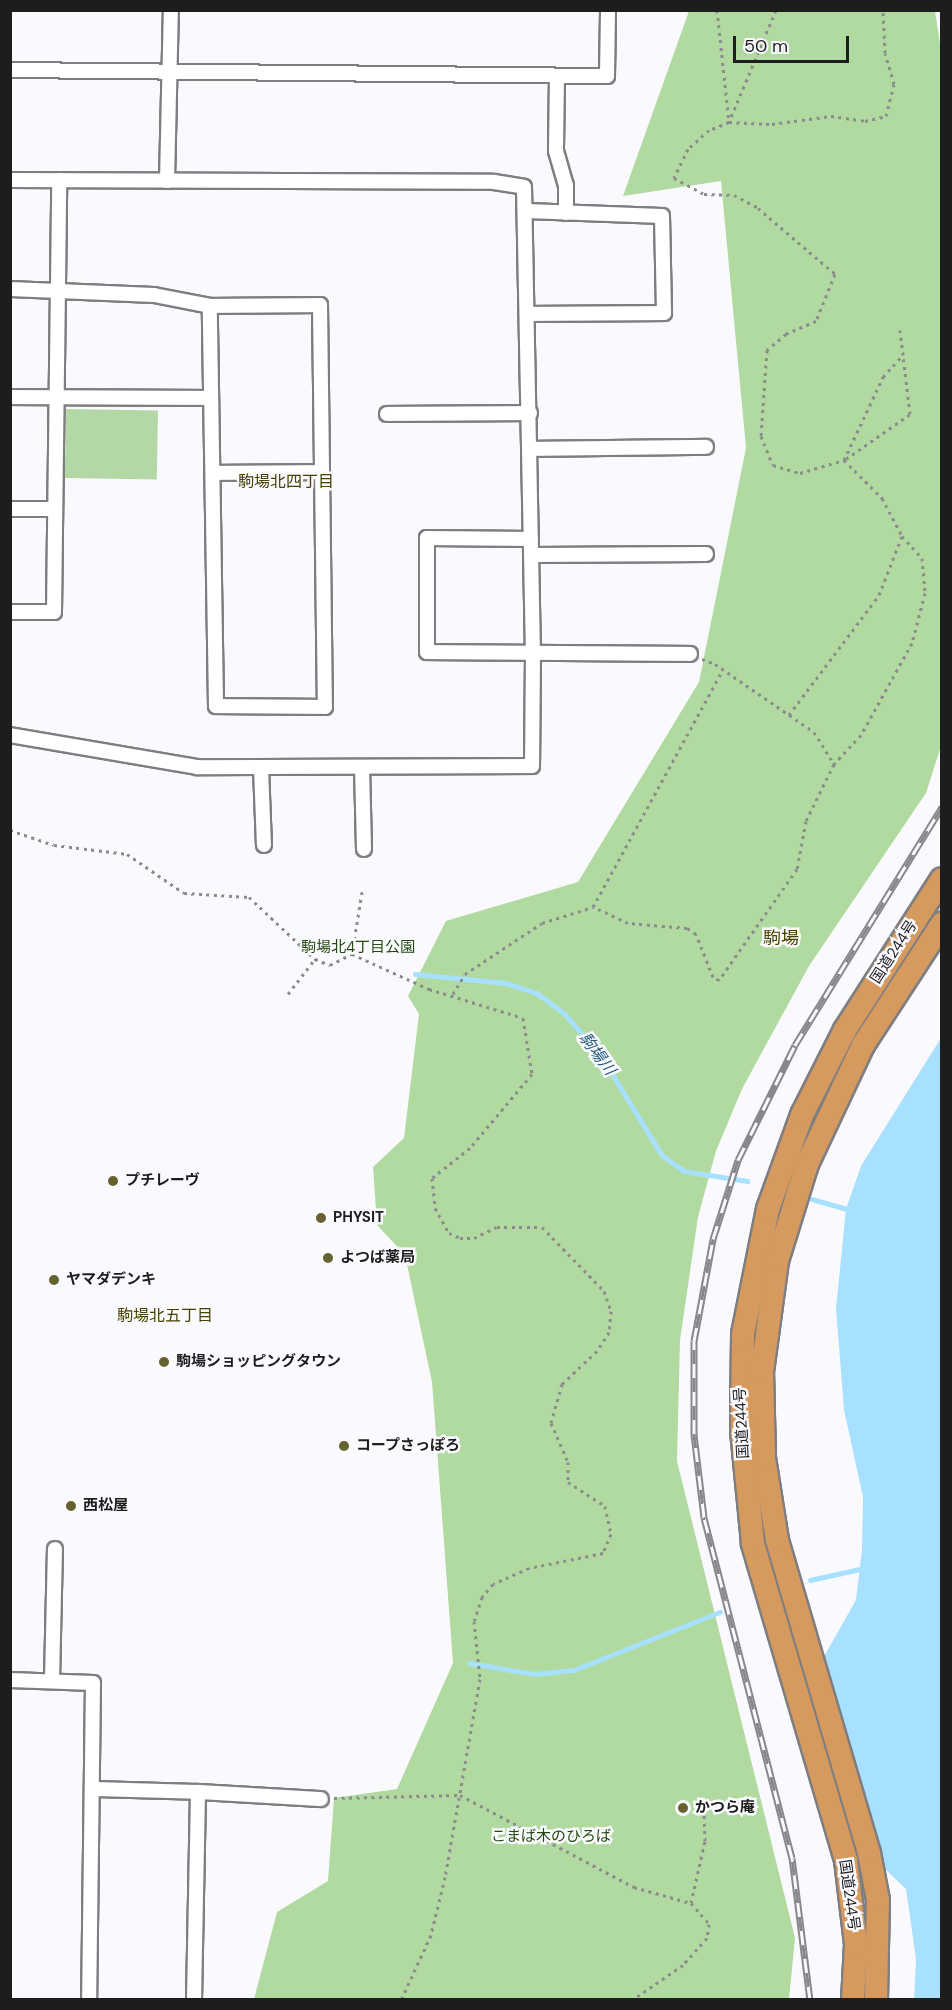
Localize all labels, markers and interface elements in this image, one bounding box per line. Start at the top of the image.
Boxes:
scale bar [736,24,852,62]
text: 50 m [744,34,788,58]
district label: 駒場北四丁目 [238,472,334,492]
street label: 国道244号 [867,917,921,987]
district label: 駒場 [763,927,799,949]
park label: 駒場北4丁目公園 [301,939,415,957]
water label: 駒場川 [575,1029,619,1079]
place label: プチレーヴ [125,1172,200,1190]
marker: プチレーヴ [106,1174,120,1188]
place label: PHYSIT [333,1209,384,1227]
marker: PHYSIT [314,1211,328,1225]
place label: よつば薬局 [340,1249,415,1267]
marker: よつば薬局 [321,1251,335,1265]
place label: ヤマダデンキ [66,1271,156,1289]
marker: ヤマダデンキ [47,1273,61,1287]
district label: 駒場北五丁目 [117,1306,213,1326]
place label: 駒場ショッピングタウン [176,1353,341,1371]
marker: 駒場ショッピングタウン [157,1355,171,1369]
street label: 国道244号 [731,1387,753,1459]
place label: コープさっぽろ [356,1437,461,1455]
marker: コープさっぽろ [337,1439,351,1453]
place label: 西松屋 [83,1497,128,1515]
marker: 西松屋 [64,1499,78,1513]
place label: かつら庵 [695,1799,755,1817]
marker: かつら庵 [676,1801,690,1815]
park label: こまば木のひろば [491,1828,611,1846]
street label: 国道244号 [835,1858,863,1932]

